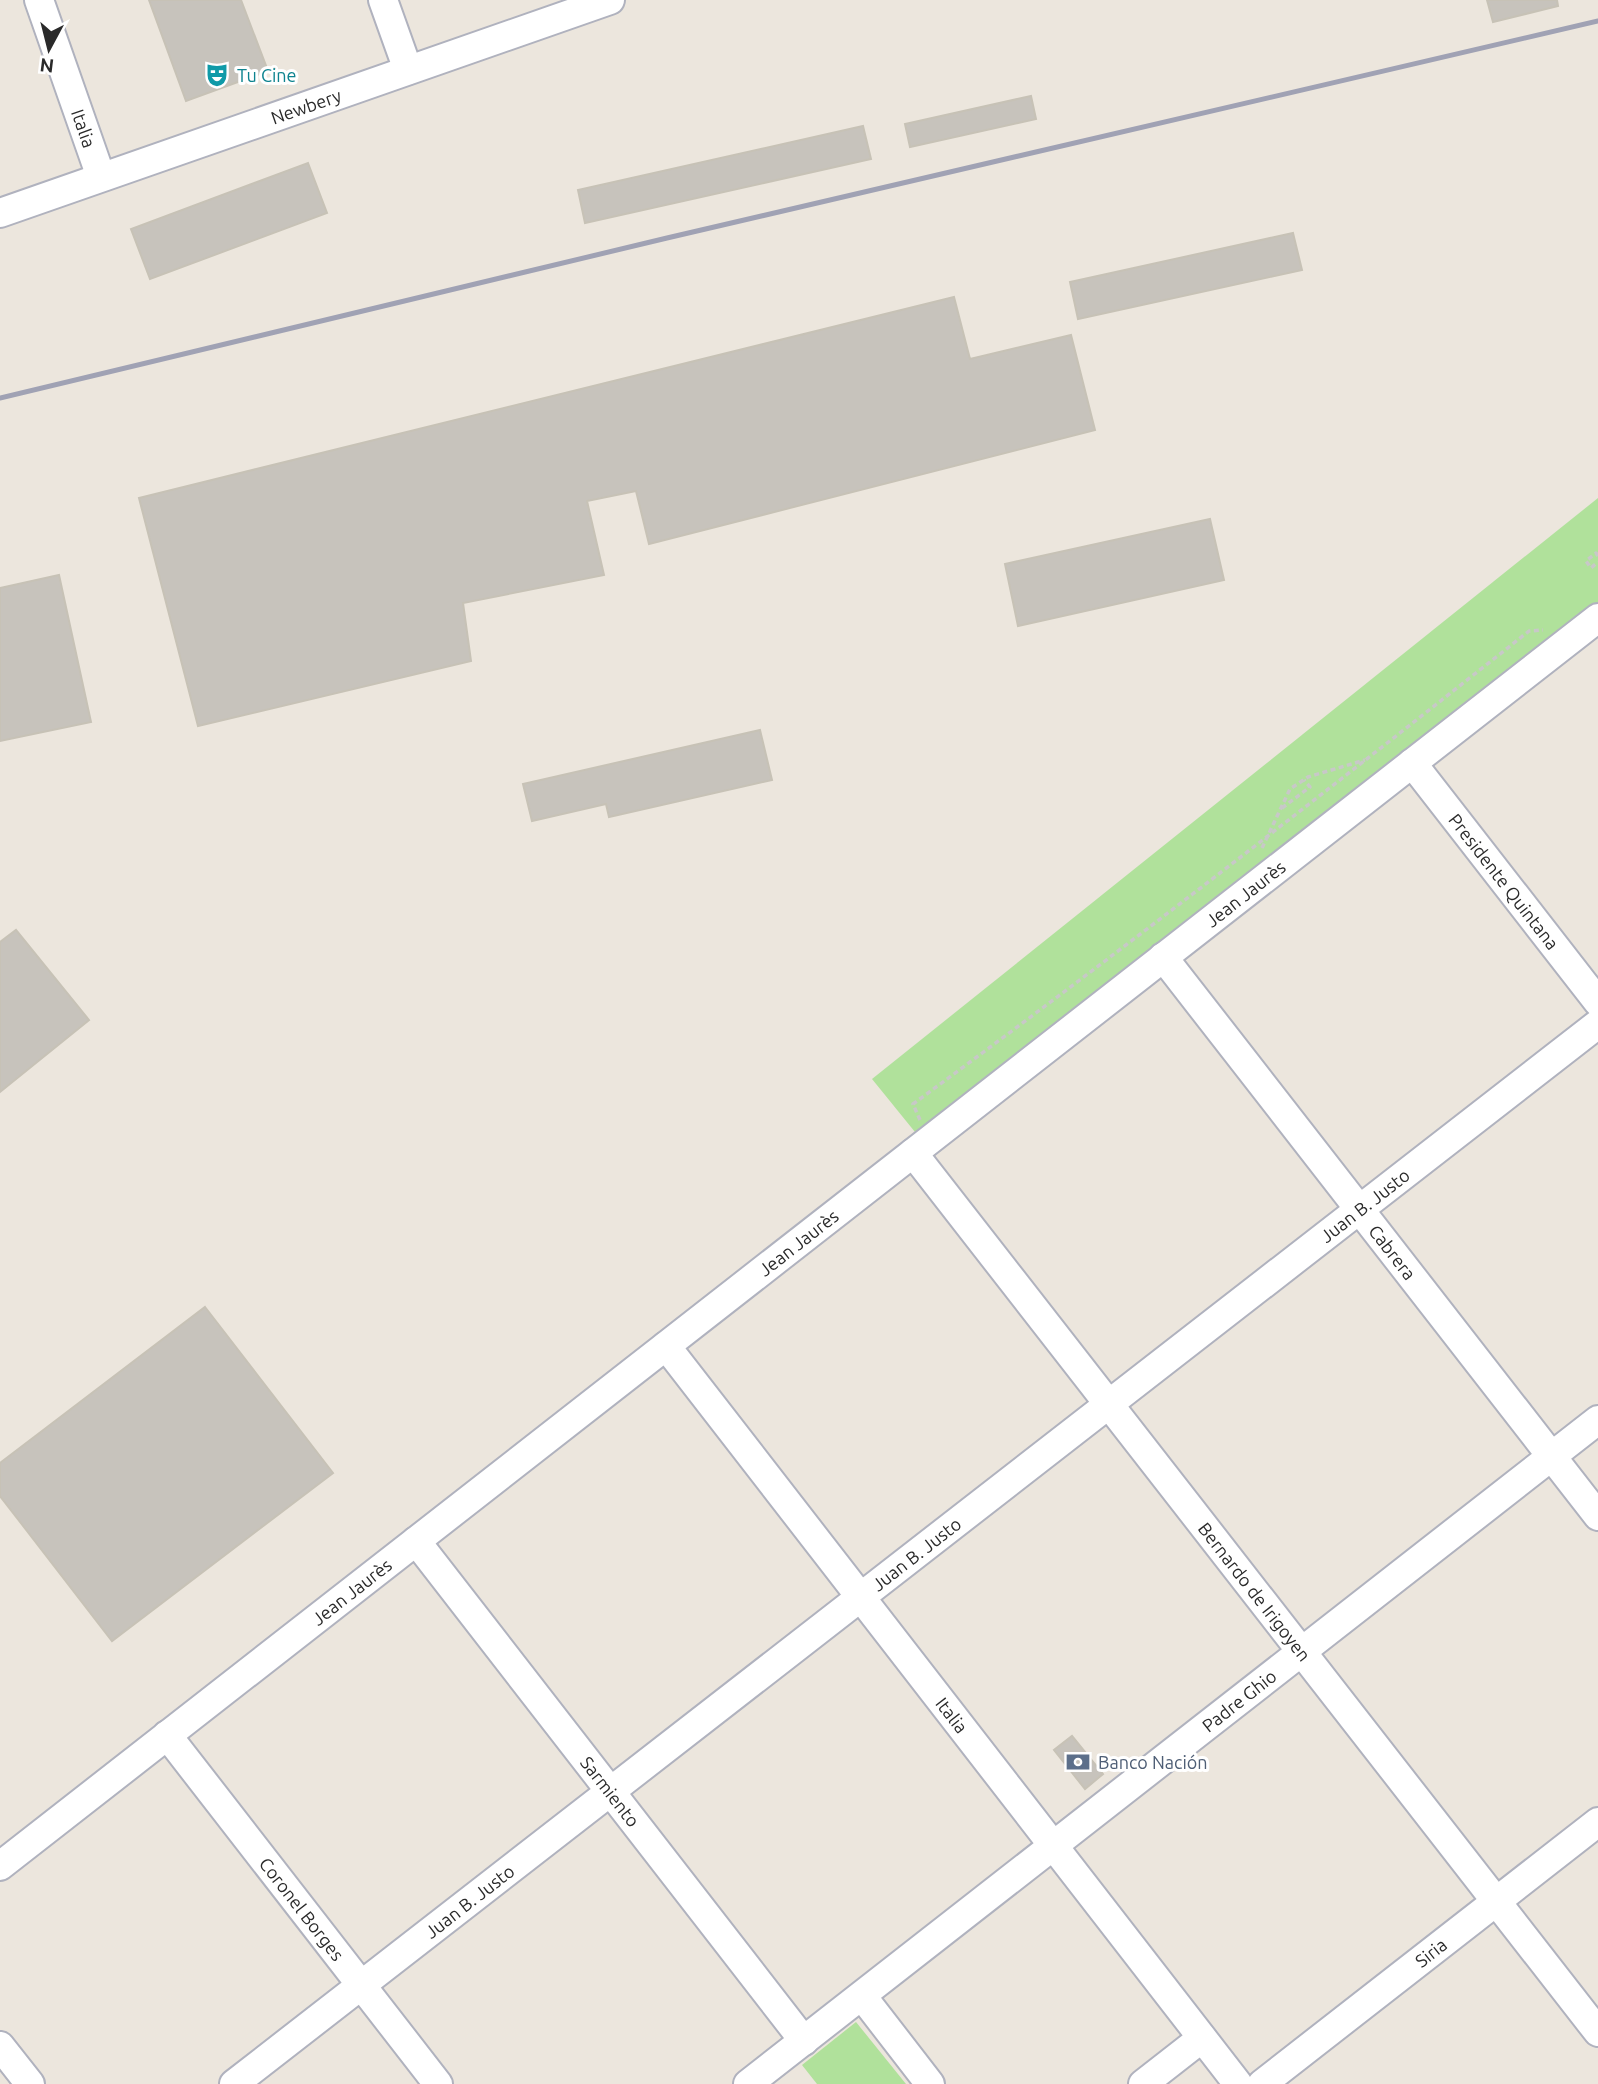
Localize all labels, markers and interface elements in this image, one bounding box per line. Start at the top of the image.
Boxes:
north arrow [14,14,84,84]
text: N [39,54,55,78]
theatre icon: Tu Cine [203,61,231,89]
place label: Tu Cine [237,65,297,85]
street label: Newbery [268,85,344,128]
street label: Italia [68,107,100,150]
street label: Presidente Quintana [1445,810,1563,953]
street label: Jean Jaurès [1201,856,1289,931]
street label: Juan B. Justo [1316,1164,1413,1246]
street label: Jean Jaurès [755,1205,842,1280]
street label: Cabrera [1365,1221,1420,1283]
street label: Juan B. Justo [868,1513,965,1595]
street label: Bernardo de Irigoyen [1195,1518,1315,1665]
street label: Jean Jaurès [308,1554,395,1629]
street label: Padre Ghio [1198,1665,1280,1736]
street label: Italia [932,1693,972,1737]
bank icon: Banco Nación [1064,1748,1092,1776]
street label: Sarmiento [577,1752,644,1830]
place label: Banco Nación [1098,1752,1208,1772]
street label: Coronel Borges [256,1853,348,1964]
street label: Juan B. Justo [421,1860,518,1942]
street label: Siria [1411,1934,1450,1971]

